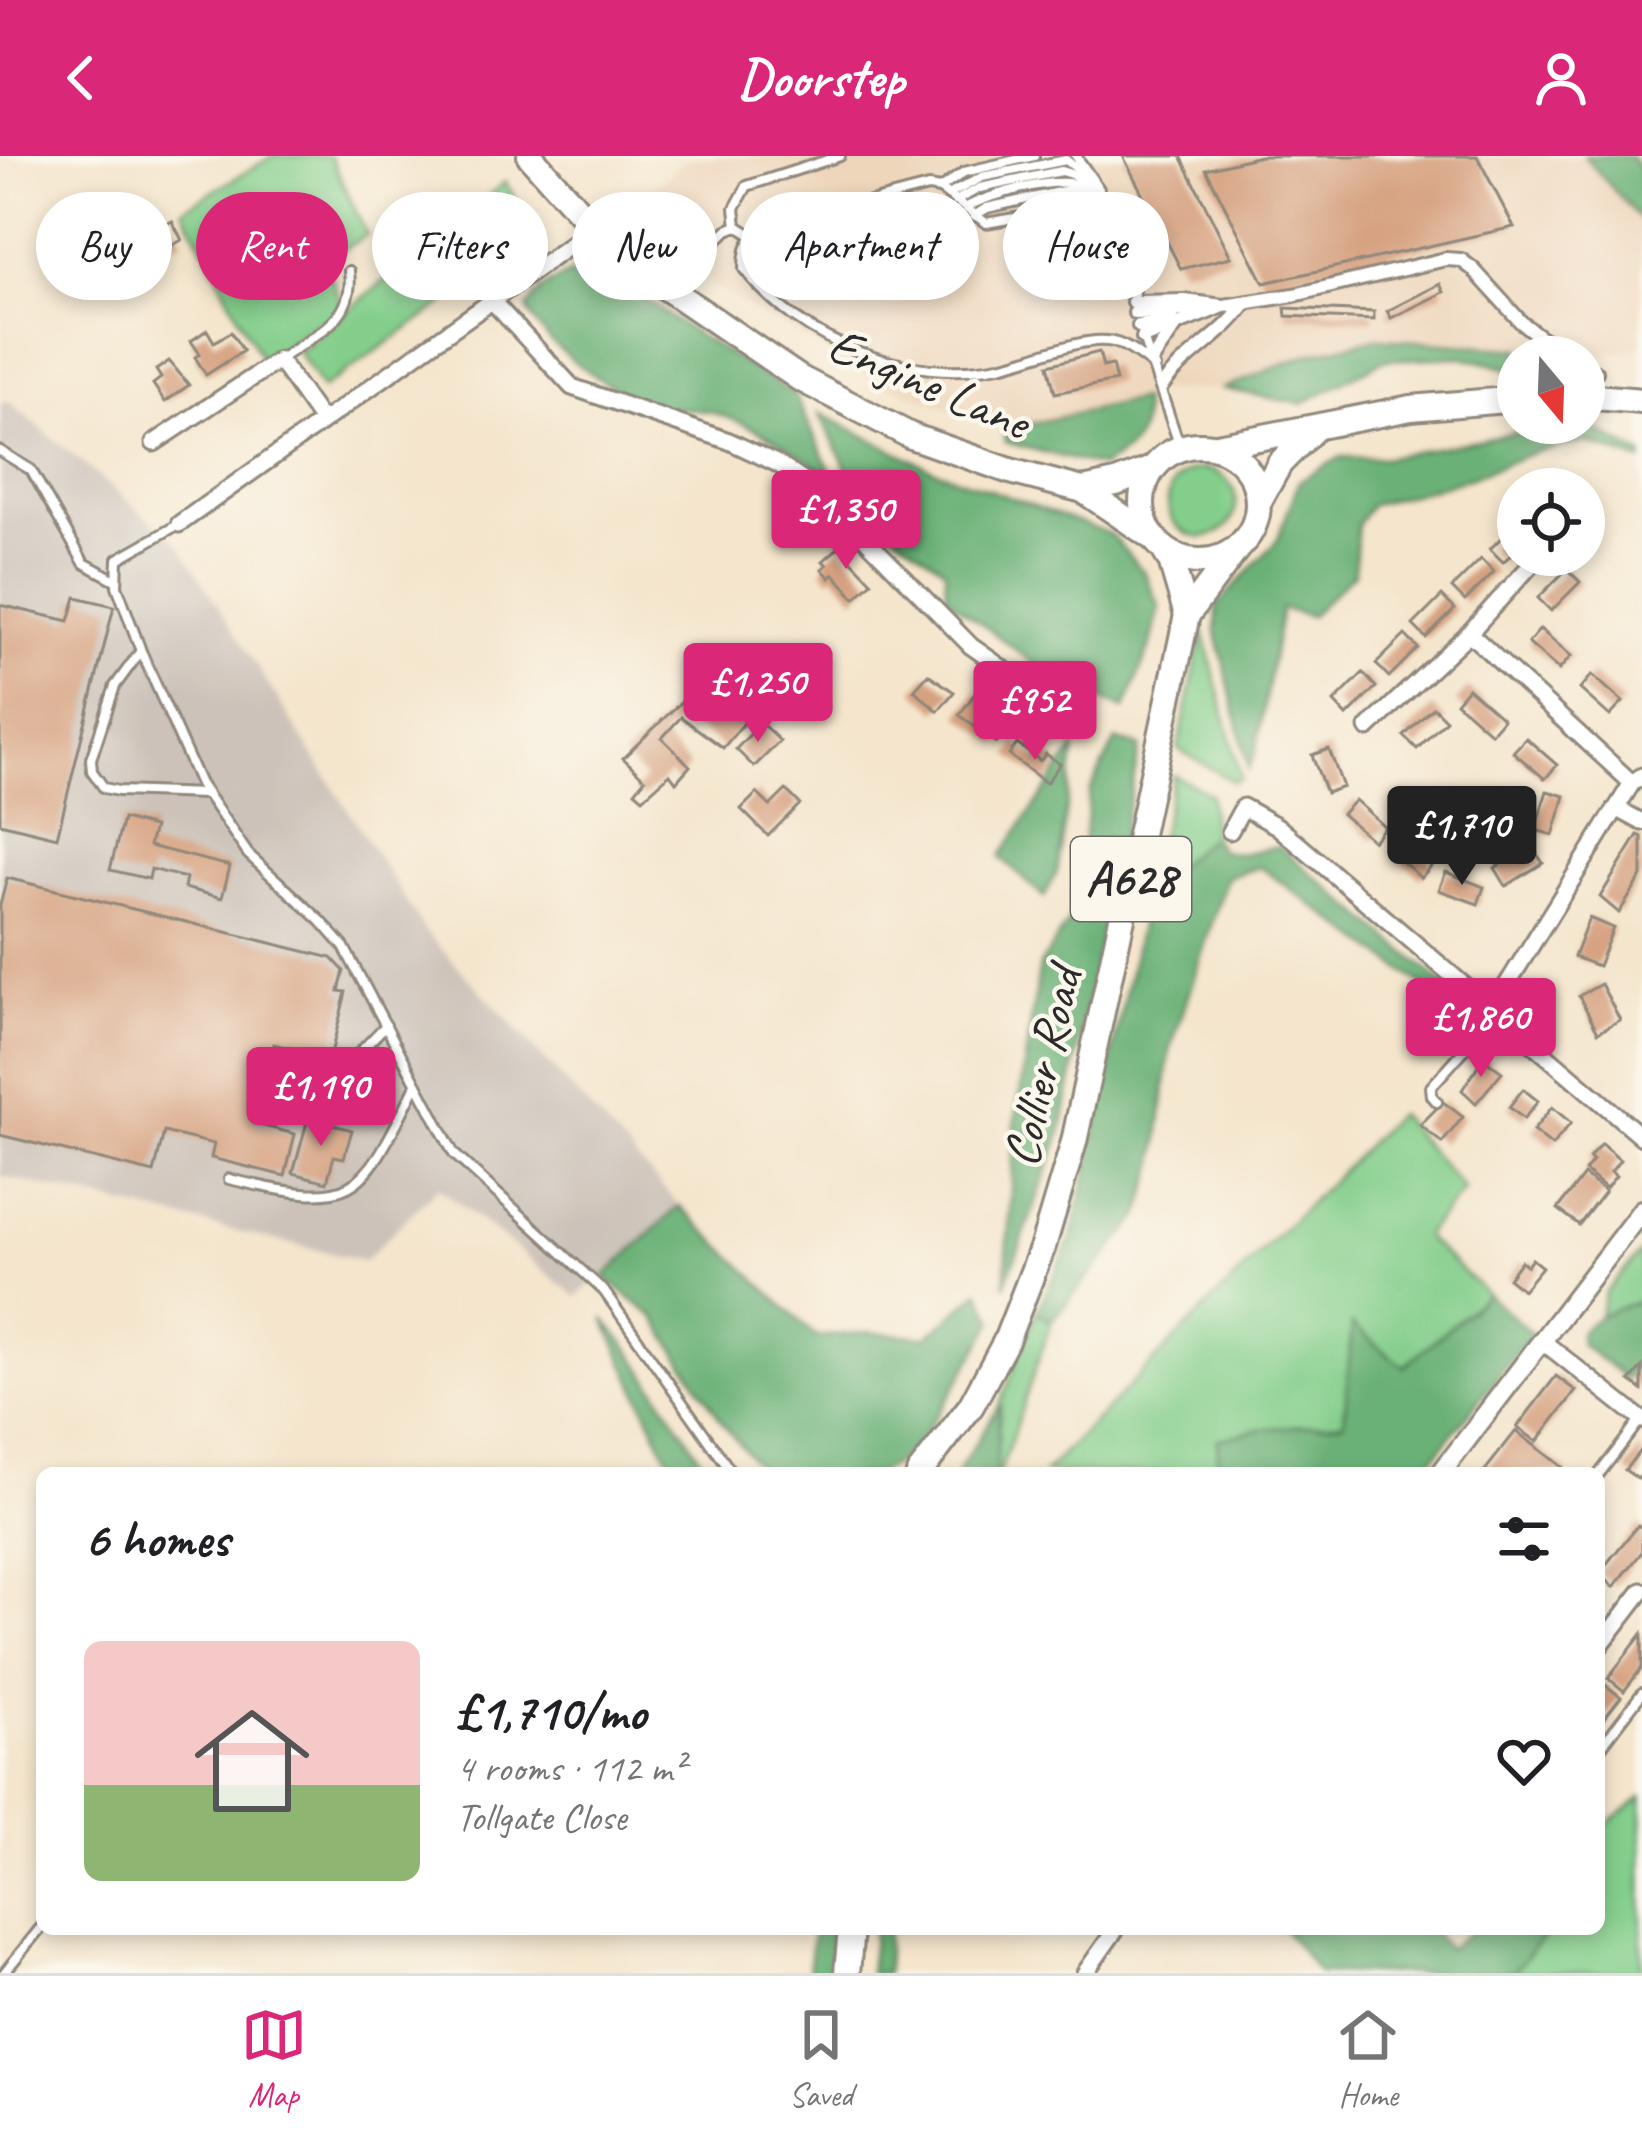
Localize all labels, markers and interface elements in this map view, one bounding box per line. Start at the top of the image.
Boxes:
text: Doorstep [738,44,904,112]
icon: back [48,45,114,111]
icon: person [1528,45,1594,111]
chip: Buy [36,192,172,300]
chip: Rent [196,192,348,300]
chip: Filters [372,192,548,300]
chip: New [572,192,717,300]
chip: Apartment [741,192,979,300]
chip: House [1003,192,1169,300]
street label: Engine Lane [819,312,1042,455]
north arrow [1497,336,1605,444]
map controls [1497,336,1605,576]
button: locate [1497,468,1605,576]
pin: £1,350 [748,470,944,572]
text: £1,350 [799,484,893,533]
pin: £1,250 [660,643,856,745]
text: £1,250 [711,657,805,706]
pin: £952 [964,661,1106,763]
text: £952 [1000,675,1070,724]
pin: £1,710 [1364,786,1560,888]
text: £1,710 [1414,800,1510,849]
road number: A628 [1071,837,1191,921]
street label: Collier Road [988,955,1097,1172]
pin: £1,860 [1383,978,1579,1080]
text: £1,860 [1433,992,1529,1041]
pin: £1,190 [223,1047,419,1149]
text: £1,190 [273,1061,369,1110]
icon: filters [1491,1506,1557,1572]
text: 6 homes [84,1507,229,1571]
text: £1,710/mo [456,1680,646,1744]
icon: home [180,1689,324,1833]
icon: heart [1491,1728,1557,1794]
text: 4 rooms · 112 m² [456,1744,684,1793]
text: Tollgate Close [456,1793,627,1842]
tab: Map [241,2002,307,2116]
tab: Saved [788,2002,854,2116]
tab: Home [1335,2002,1401,2116]

